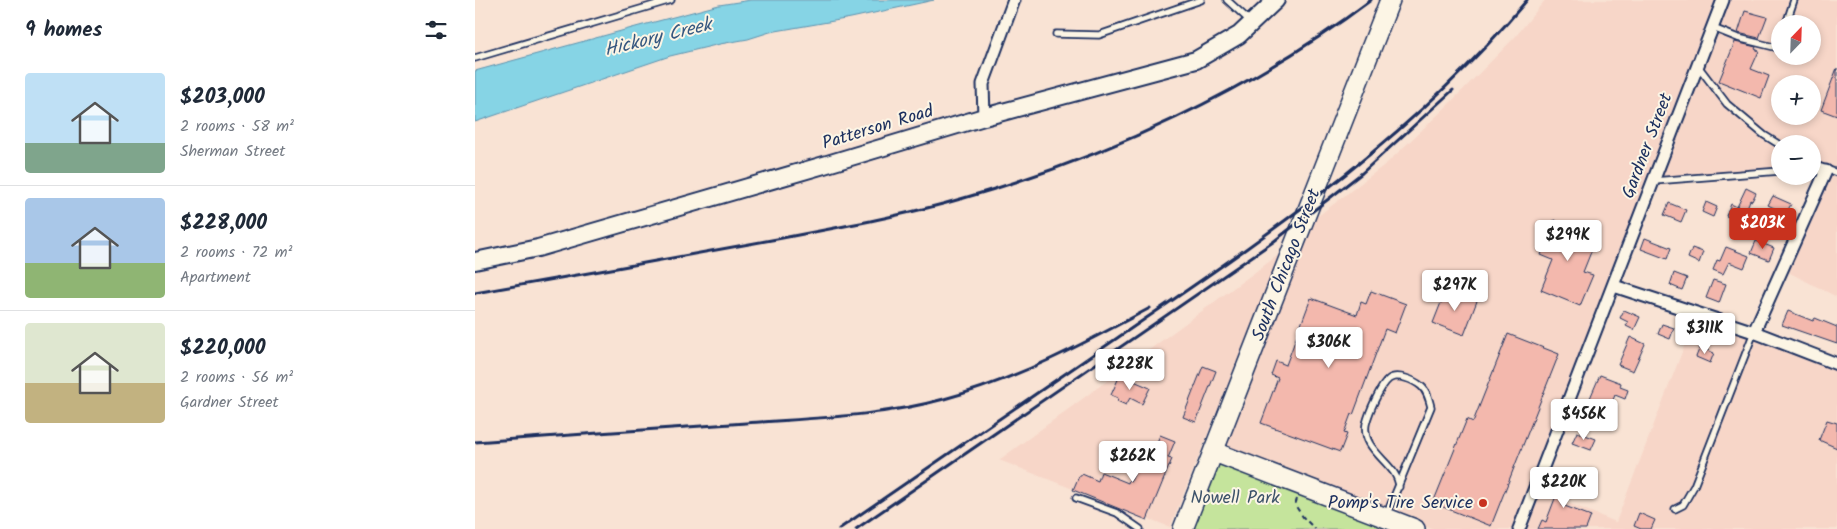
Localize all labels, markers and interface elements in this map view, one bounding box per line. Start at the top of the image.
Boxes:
water label: Hickory Creek [601,9,718,66]
text: 9 homes [25,14,102,47]
north arrow [1771,15,1821,65]
map controls [1771,15,1821,185]
icon: filters [422,16,450,44]
button: + [1771,75,1821,125]
text: $203,000 [180,81,265,114]
street label: Gardner Street [1615,88,1682,203]
icon: home [65,93,125,153]
street label: Patterson Road [819,97,938,159]
text: 2 rooms · 58 m² [180,114,294,139]
button: − [1771,135,1821,185]
text: Sherman Street [180,139,285,164]
street label: South Chicago Street [1245,184,1330,345]
text: $228,000 [180,207,267,240]
pin: $203K [1728,208,1798,250]
text: $203K [1740,211,1786,236]
icon: home [65,218,125,278]
pin: $299K [1533,220,1603,262]
text: $299K [1546,223,1590,248]
text: 2 rooms · 72 m² [180,240,292,265]
text: Apartment [180,265,251,290]
pin: $297K [1420,270,1490,312]
text: $297K [1433,273,1477,298]
pin: $311K [1670,312,1740,355]
text: $311K [1686,316,1724,341]
pin: $306K [1294,326,1364,369]
text: $306K [1307,330,1351,355]
text: $220,000 [180,332,266,365]
icon: home [65,343,125,403]
pin: $228K [1095,348,1165,391]
text: $228K [1106,352,1154,377]
text: 2 rooms · 56 m² [180,365,293,390]
text: Gardner Street [180,390,279,415]
pin: $456K [1549,398,1619,441]
text: $456K [1562,402,1606,427]
pin: $262K [1098,440,1168,483]
text: $262K [1110,444,1156,469]
pin: $220K [1529,466,1599,509]
text: $220K [1541,470,1587,495]
park label: Nowell Park [1190,484,1280,513]
place label: Pomp's Tire Service [1328,489,1473,518]
marker: Pomp's Tire Service [1477,497,1489,509]

